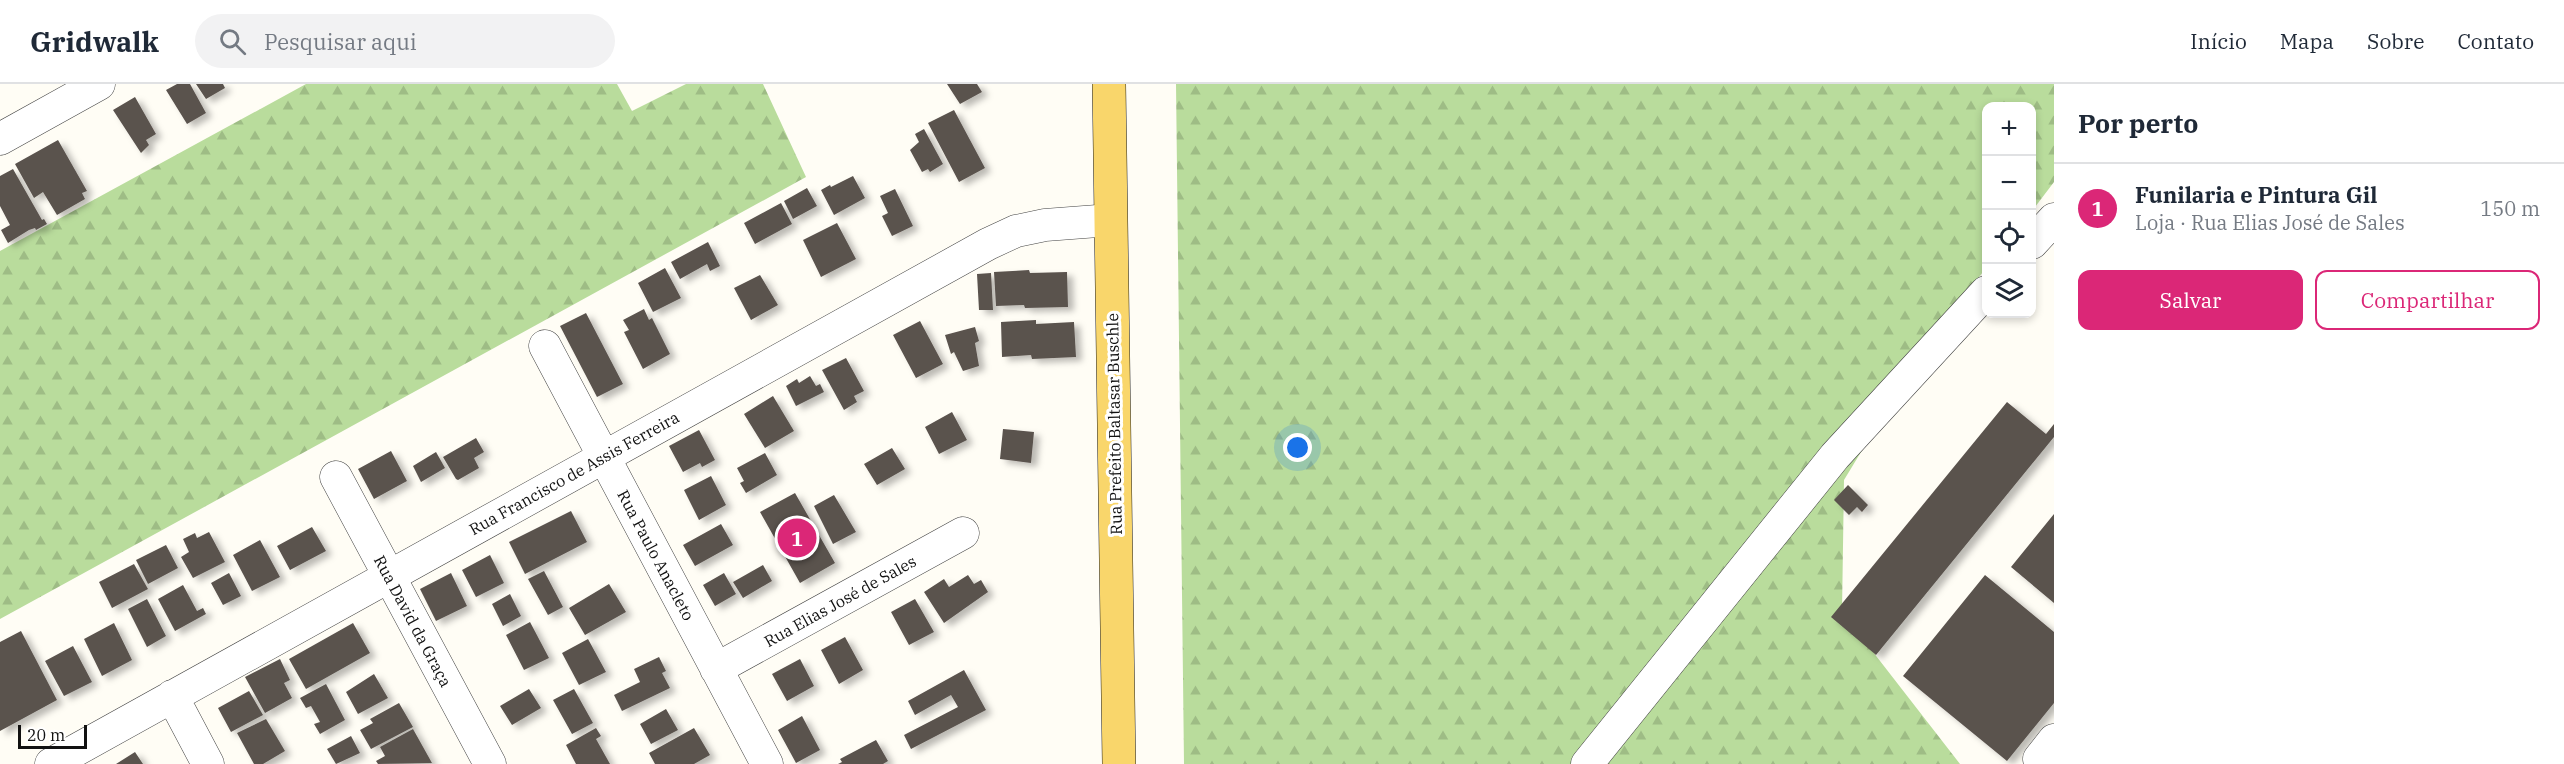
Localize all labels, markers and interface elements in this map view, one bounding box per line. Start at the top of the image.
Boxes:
search box [195,14,615,68]
text: Gridwalk [30,23,159,60]
icon: search [216,25,249,58]
text: Pesquisar aqui [264,27,417,56]
text: Início [2190,27,2247,55]
text: Mapa [2280,27,2334,55]
text: Sobre [2367,27,2424,55]
text: Contato [2457,27,2534,55]
map controls [1982,102,2036,318]
button: + [1982,102,2036,156]
text: Por perto [2078,106,2198,140]
button: − [1982,156,2036,210]
text: Funilaria e Pintura Gil [2135,180,2377,209]
text: 1 [2092,195,2104,222]
text: 150 m [2480,195,2540,222]
text: Loja · Rua Elias José de Sales [2135,209,2405,236]
button: locate [1982,210,2036,264]
button: layers [1982,264,2036,318]
button: Salvar [2078,270,2303,330]
button: Compartilhar [2315,270,2540,330]
street label: Rua Prefeito Baltasar Buschle [1102,313,1126,535]
street label: Rua Francisco de Assis Ferreira [465,407,683,539]
your location [1283,433,1312,462]
street label: Rua Paulo Anacleto [613,486,699,624]
pin: 1 [778,516,816,560]
street label: Rua Elias José de Sales [760,551,920,651]
street label: Rua David da Graça [370,552,456,691]
scale bar [18,722,87,750]
text: 20 m [27,725,65,745]

